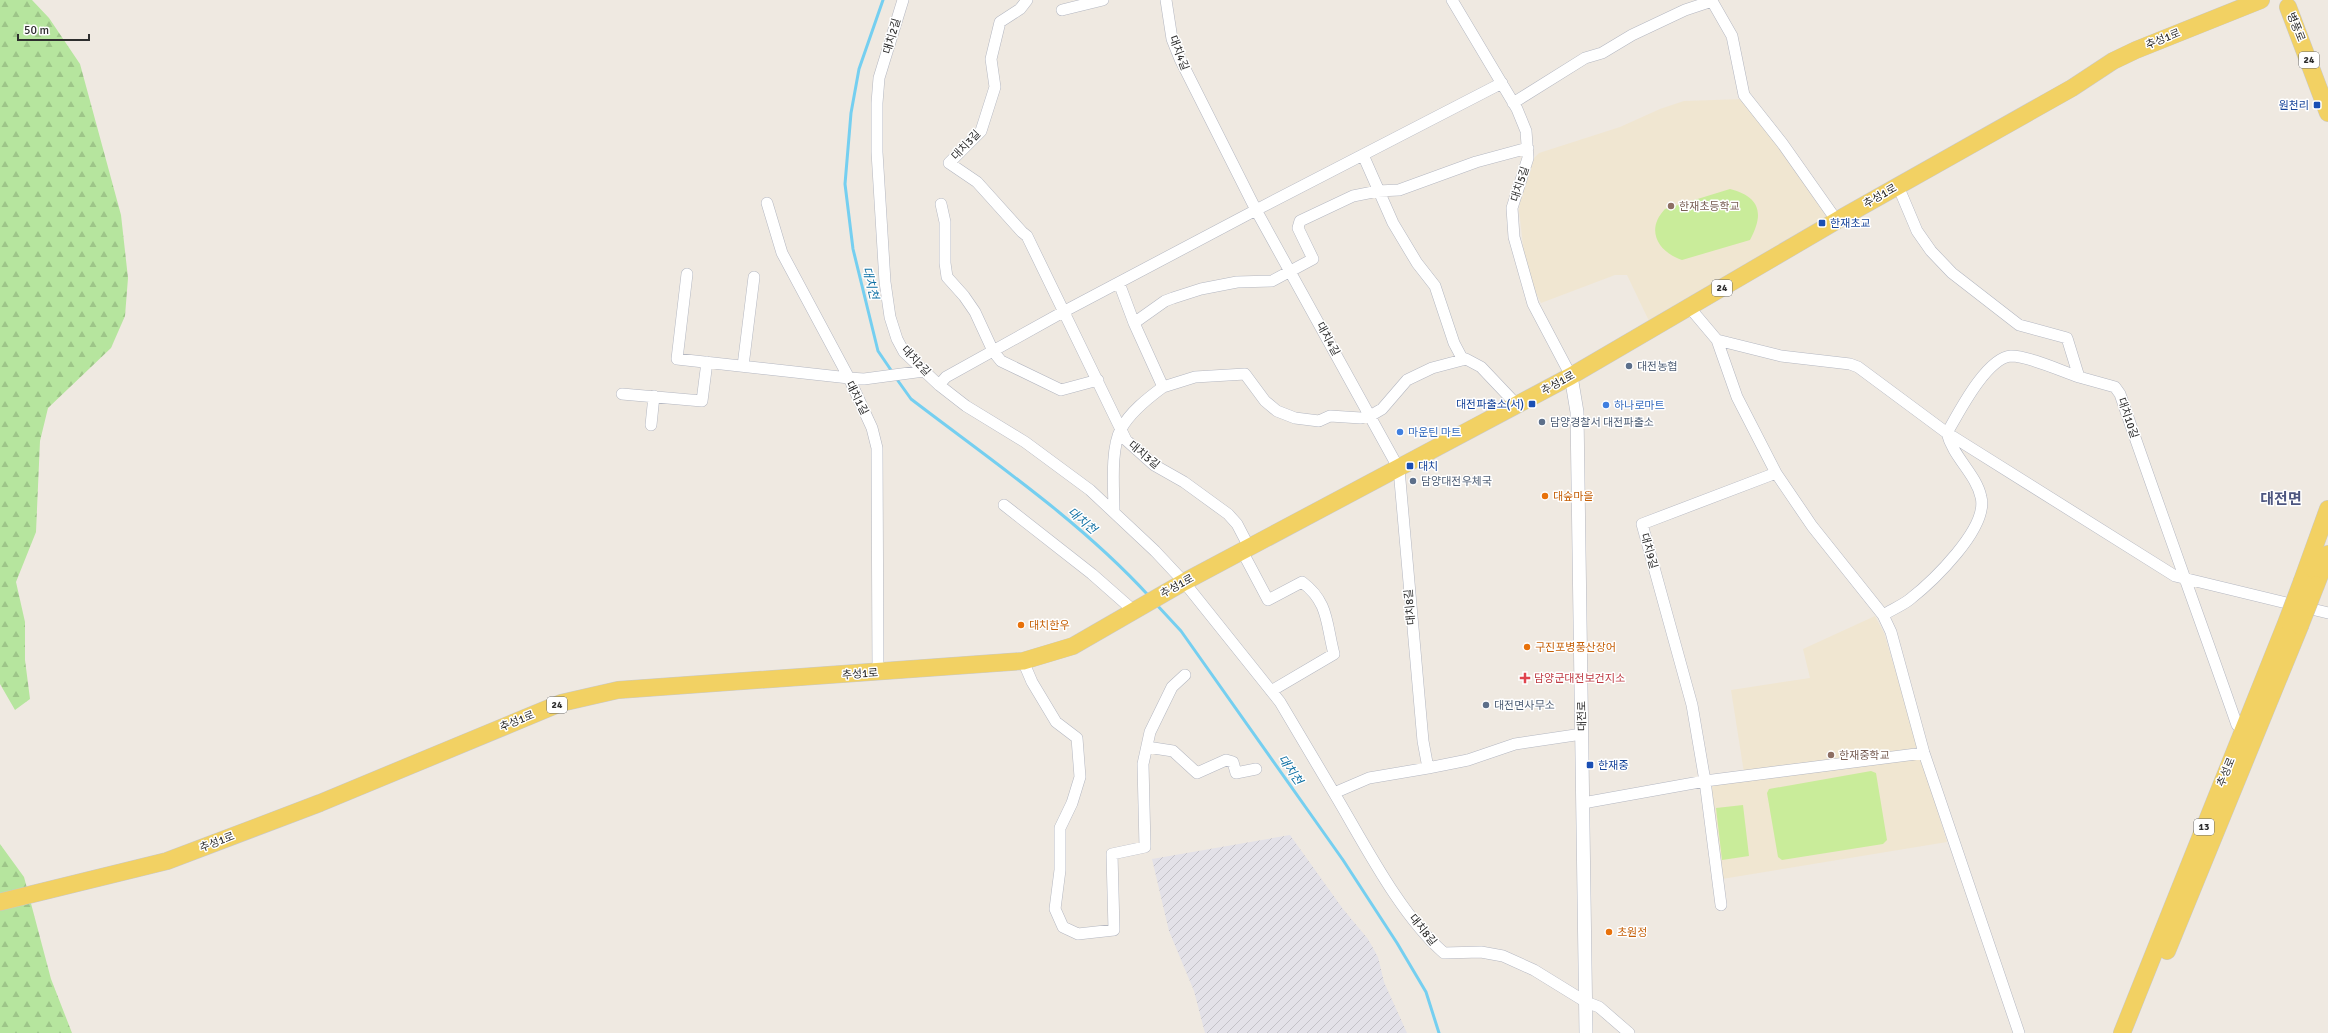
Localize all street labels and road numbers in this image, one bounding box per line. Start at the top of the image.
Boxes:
street label: 병풍로 [2284,10,2308,44]
street label: 대치2길 [881,17,903,55]
street label: 추성1로 [2144,26,2182,52]
street label: 대치4길 [1166,34,1192,72]
road number: 24 [2299,52,2319,68]
street label: 대치3길 [949,127,983,163]
street label: 대치5길 [1508,165,1532,203]
street label: 추성1로 [1861,181,1899,211]
road number: 24 [1712,280,1732,296]
street label: 대치4길 [1314,320,1342,358]
street label: 대치2길 [899,343,933,379]
street label: 추성1로 [1539,369,1577,397]
street label: 대치1길 [843,379,871,417]
street label: 대치10길 [2115,396,2141,440]
street label: 대치3길 [1126,438,1162,472]
street label: 대치9길 [1638,532,1660,570]
street label: 추성1로 [1158,572,1196,600]
street label: 대치8길 [1402,588,1418,626]
street label: 추성1로 [841,666,879,682]
road number: 24 [547,697,567,713]
street label: 대전로 [1575,701,1589,731]
street label: 추성1로 [498,708,536,734]
street label: 추성로 [2214,755,2238,789]
road number: 13 [2194,819,2214,835]
street label: 추성1로 [198,829,236,855]
street label: 대치8길 [1407,912,1439,948]

